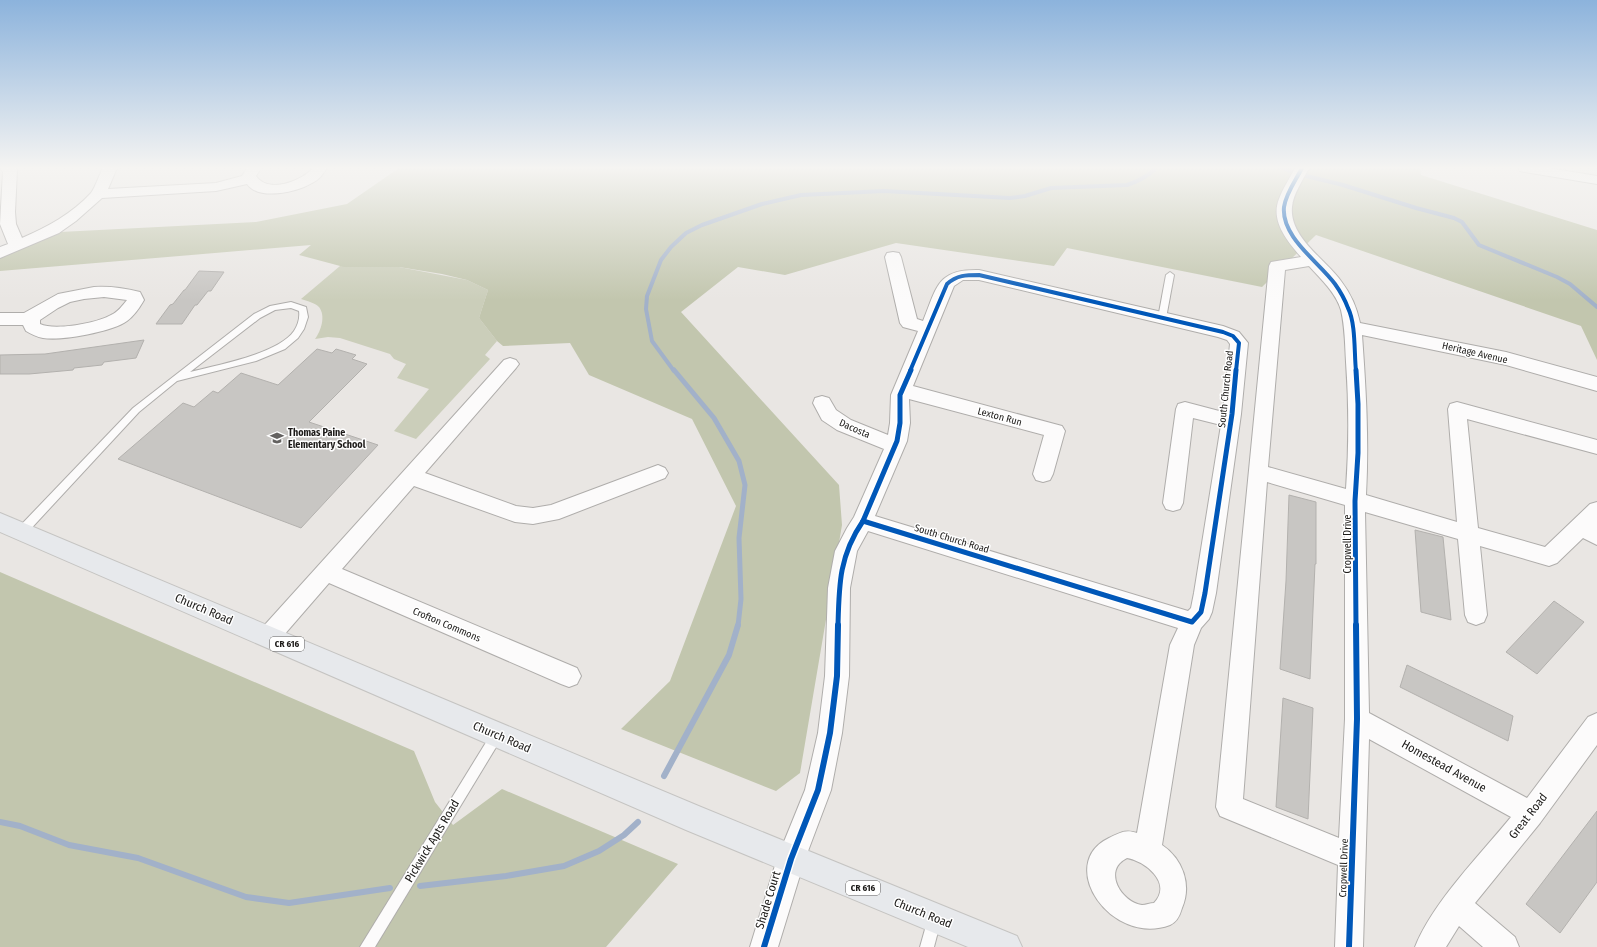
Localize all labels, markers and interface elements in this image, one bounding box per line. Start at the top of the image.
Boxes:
street label: Heritage Avenue [1441,340,1509,366]
street label: South Church Road [1216,350,1236,428]
street label: Lexton Run [976,405,1023,429]
street label: Dacosta [837,417,872,441]
place label: Thomas Paine Elementary School [288,427,366,451]
school or university icon: Thomas Paine Elementary School [269,430,285,446]
street label: Cropwell Drive [1342,514,1354,574]
street label: South Church Road [913,522,991,556]
street label: Church Road [173,591,235,627]
street label: Crofton Commons [411,605,482,645]
road number: CR 616 [270,637,304,651]
street label: Church Road [471,719,533,755]
street label: Homestead Avenue [1399,737,1489,795]
street label: Great Road [1506,790,1550,842]
street label: Pickwick Apts Road [402,797,462,885]
street label: Cropwell Drive [1337,838,1351,898]
street label: Shade Court [753,869,783,931]
road number: CR 616 [846,881,880,895]
street label: Church Road [892,895,954,931]

